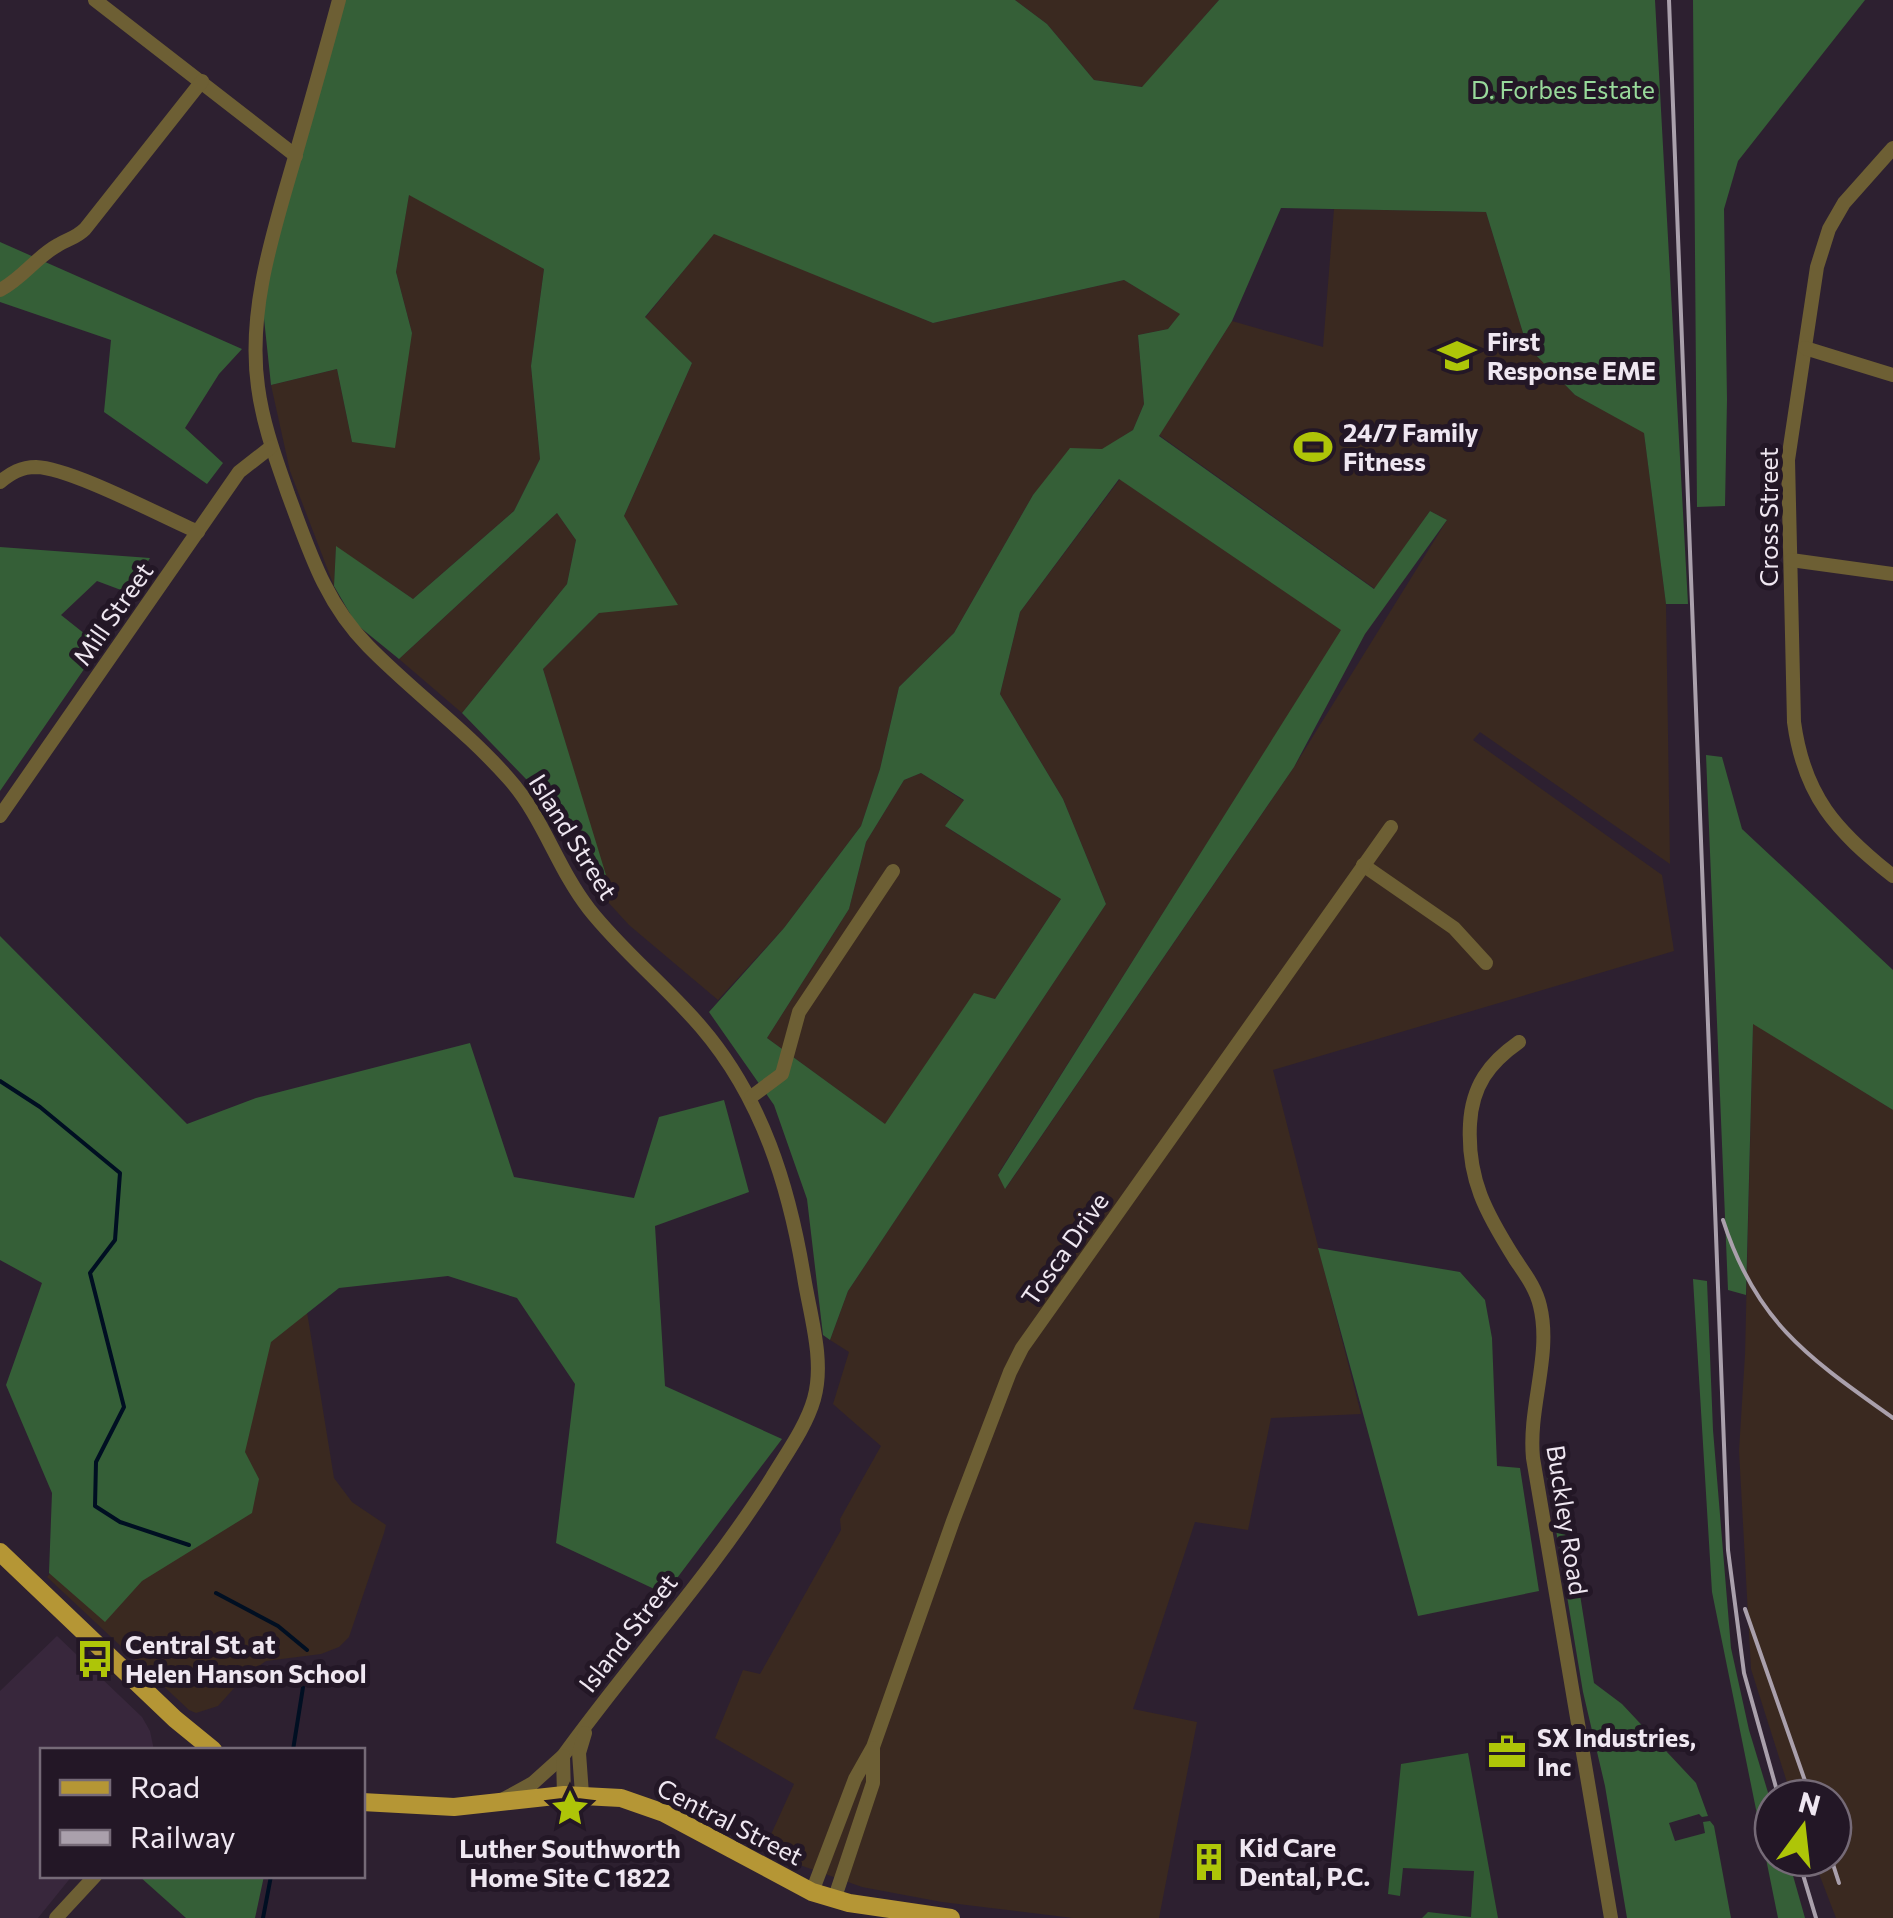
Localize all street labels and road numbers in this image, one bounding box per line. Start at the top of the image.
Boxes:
street label: Cross Street [1753,447,1783,587]
street label: Mill Street [66,556,158,671]
street label: Island Street [524,768,624,905]
street label: Tosca Drive [1014,1186,1114,1311]
street label: Buckley Road [1541,1443,1595,1597]
street label: Island Street [572,1567,683,1698]
street label: Central Street [653,1772,808,1871]

